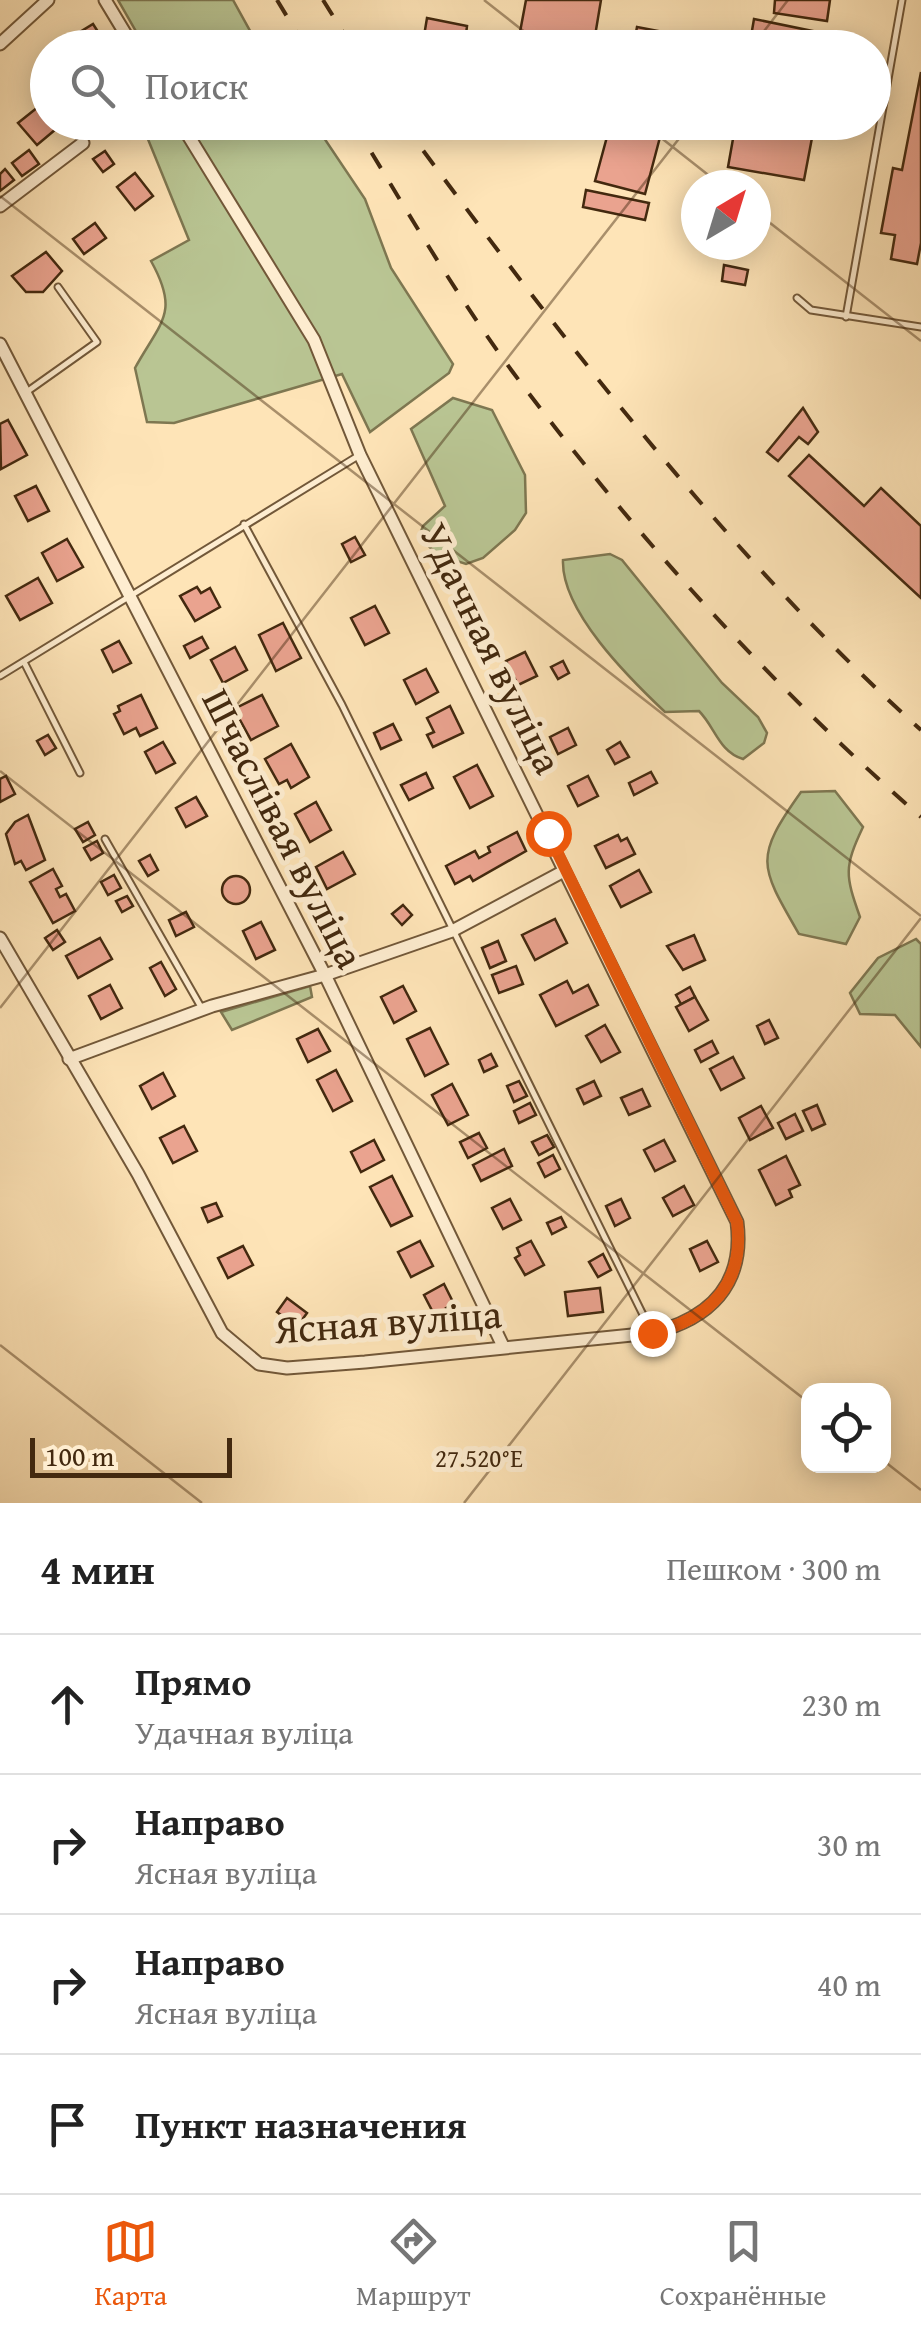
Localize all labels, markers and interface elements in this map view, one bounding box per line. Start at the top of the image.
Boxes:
search box [30,30,891,140]
text: Поиск [145,57,248,113]
icon: search [65,58,120,113]
north arrow [681,170,771,260]
street label: Удачная вуліца [406,512,578,784]
street label: Шчаслівая вуліца [188,678,380,978]
route start [526,811,572,857]
street label: Ясная вуліца [271,1284,504,1358]
route end [630,1311,676,1357]
map controls [801,1383,891,1473]
button: locate [801,1383,891,1473]
scale bar [30,1433,232,1478]
text: 100 m [45,1435,114,1476]
text: 27.520°E [435,1440,523,1476]
text: 4 мин [40,1538,155,1599]
text: Пешком · 300 m [666,1545,881,1592]
text: Прямо [135,1653,251,1709]
icon: ahead [40,1677,95,1732]
text: 230 m [802,1681,881,1728]
text: Удачная вуліца [135,1709,353,1756]
text: Направо [135,1793,285,1849]
icon: right [40,1817,95,1872]
text: 30 m [817,1821,881,1868]
text: Ясная вуліца [135,1849,317,1896]
text: Направо [135,1933,285,1989]
icon: right [40,1957,95,2012]
text: 40 m [817,1961,881,2008]
text: Ясная вуліца [135,1989,317,2036]
text: Пункт назначения [135,2096,467,2152]
icon: arrive [40,2097,95,2152]
tab: Карта [95,2214,167,2315]
tab: Маршрут [356,2214,471,2315]
tab: Сохранённые [660,2214,826,2315]

